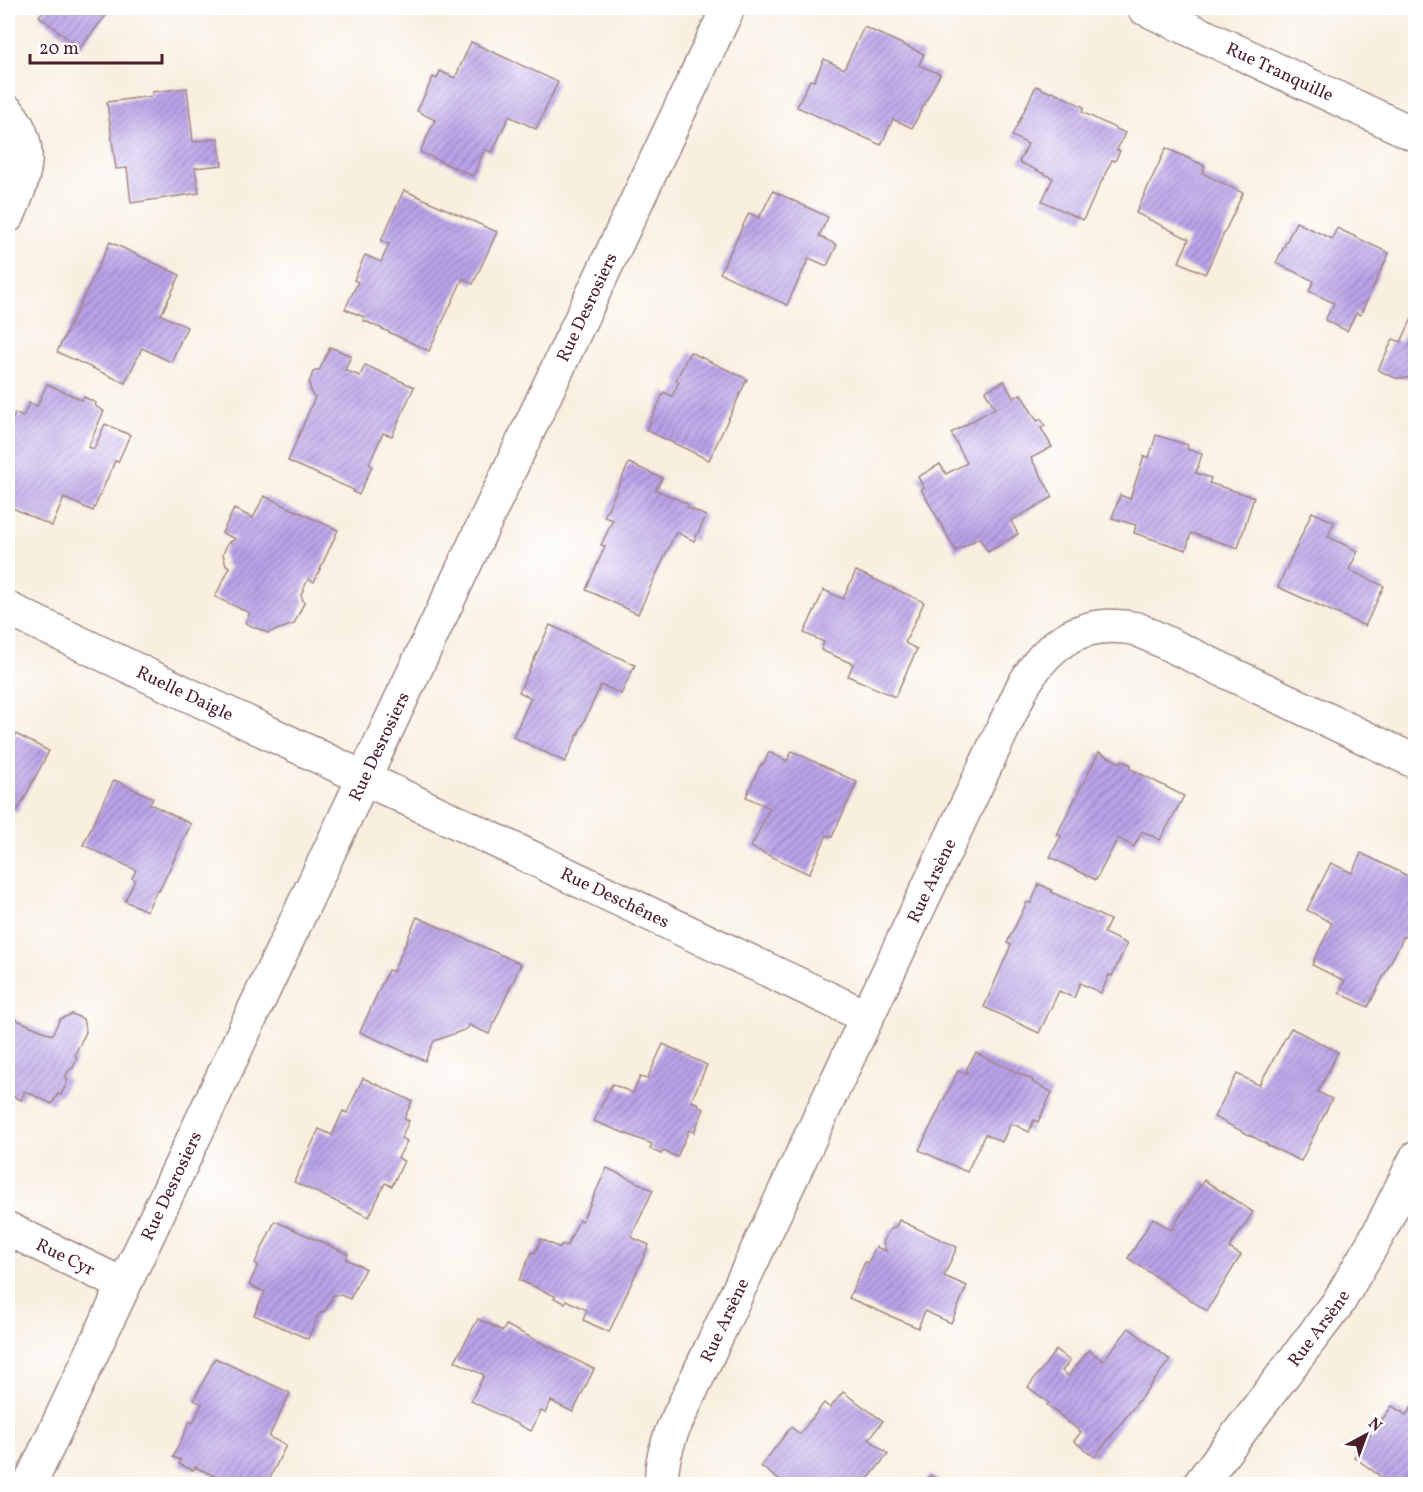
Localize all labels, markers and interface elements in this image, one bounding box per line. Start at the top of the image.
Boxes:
scale bar [30,27,162,65]
text: 20 m [39,37,79,62]
street label: Rue Tranquille [1221,37,1337,109]
street label: Rue Desrosiers [551,249,625,366]
street label: Ruelle Daigle [132,661,237,728]
street label: Rue Desrosiers [344,688,417,806]
street label: Rue Arsène [902,835,963,927]
street label: Rue Deschênes [556,862,673,935]
street label: Rue Desrosiers [136,1128,209,1245]
street label: Rue Cyr [31,1233,99,1283]
street label: Rue Arsène [695,1274,756,1367]
street label: Rue Arsène [1283,1286,1357,1373]
north arrow [1336,1405,1396,1465]
text: N [1363,1413,1386,1438]

